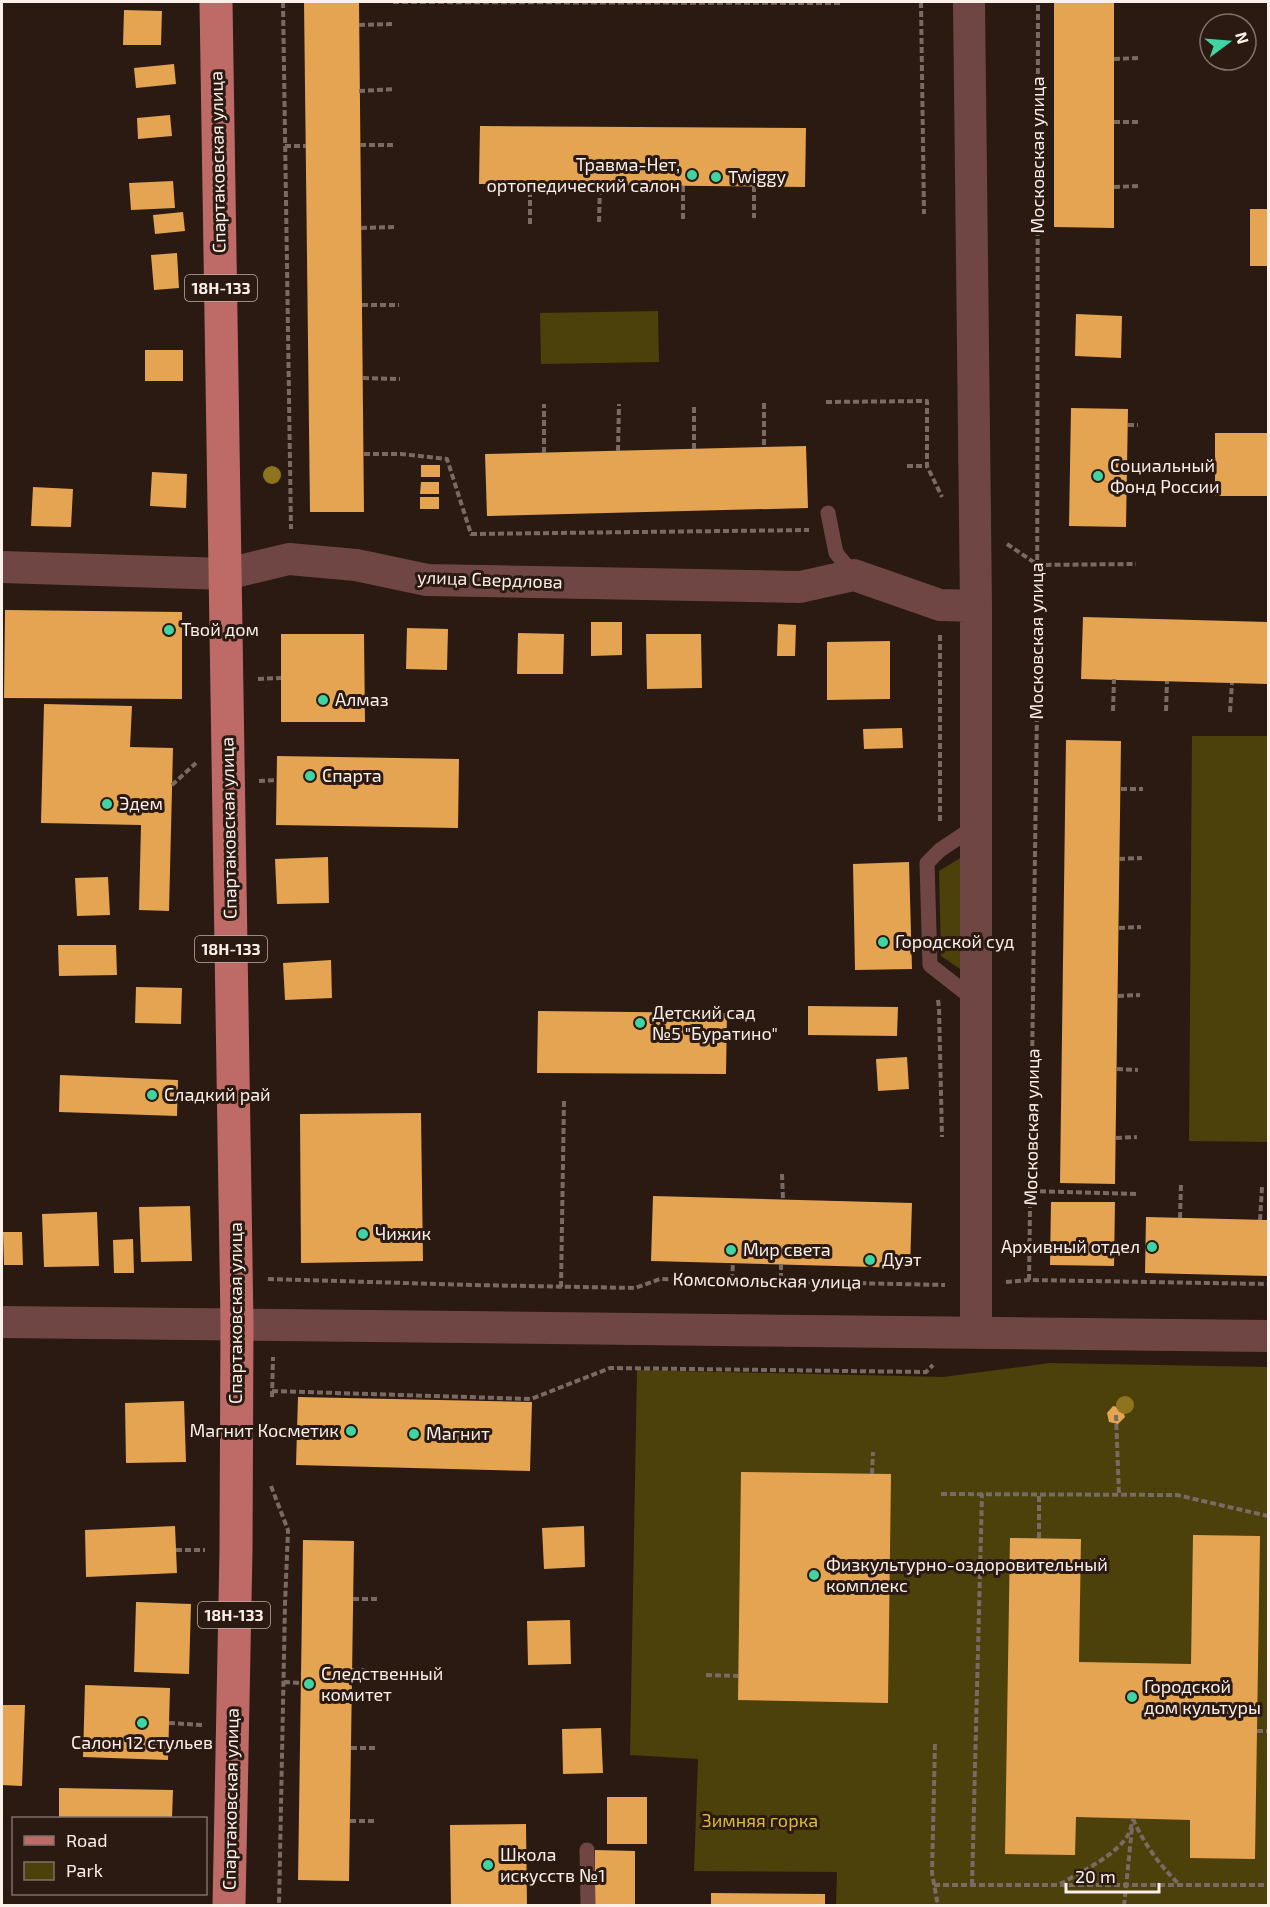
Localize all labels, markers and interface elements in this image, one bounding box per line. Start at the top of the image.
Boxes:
north arrow [1198,12,1258,72]
text: N [1232,30,1254,46]
street label: Спартаковская улица [204,71,230,253]
street label: Московская улица [1026,76,1048,234]
place label: Травма-Нет, ортопедический салон [487,153,680,196]
place label: Twiggy [728,165,787,187]
marker: Травма-Нет, ортопедический салон [685,168,699,182]
marker: Twiggy [709,170,723,184]
road number: 18Н-133 [185,275,257,301]
place label: Социальный Фонд России [1110,454,1220,497]
marker: Социальный Фонд России [1091,469,1105,483]
street label: Московская улица [1025,562,1047,720]
street label: улица Свердлова [417,565,563,593]
place label: Твой дом [181,618,259,640]
marker: Твой дом [162,623,176,637]
place label: Алмаз [335,688,389,710]
marker: Алмаз [316,693,330,707]
street label: Спартаковская улица [215,737,241,919]
place label: Спарта [322,764,382,786]
marker: Спарта [303,769,317,783]
place label: Эдем [119,792,163,814]
marker: Эдем [100,797,114,811]
place label: Городской суд [895,930,1014,952]
marker: Городской суд [876,935,890,949]
road number: 18Н-133 [195,936,267,962]
place label: Детский сад №5 "Буратино" [652,1001,778,1044]
marker: Детский сад №5 "Буратино" [633,1016,647,1030]
street label: Московская улица [1019,1048,1043,1206]
place label: Сладкий рай [164,1083,271,1105]
marker: Сладкий рай [145,1088,159,1102]
street label: Спартаковская улица [224,1222,246,1404]
place label: Чижик [375,1222,432,1244]
marker: Чижик [356,1227,370,1241]
place label: Архивный отдел [1001,1235,1140,1257]
place label: Мир света [743,1238,831,1260]
marker: Архивный отдел [1145,1240,1159,1254]
marker: Мир света [724,1243,738,1257]
place label: Дуэт [882,1248,922,1270]
marker: Дуэт [863,1253,877,1267]
street label: Комсомольская улица [672,1267,862,1293]
place label: Магнит Косметик [189,1419,339,1441]
place label: Магнит [426,1422,490,1444]
marker: Магнит Косметик [344,1424,358,1438]
marker: Магнит [407,1427,421,1441]
place label: Физкультурно-оздоровительный комплекс [826,1553,1108,1596]
marker: Физкультурно-оздоровительный комплекс [807,1568,821,1582]
road number: 18Н-133 [198,1602,270,1628]
place label: Следственный комитет [321,1662,443,1705]
place label: Городской дом культуры [1144,1675,1261,1718]
marker: Следственный комитет [302,1677,316,1691]
marker: Городской дом культуры [1125,1690,1139,1704]
street label: Спартаковская улица [217,1708,243,1890]
marker: Салон 12 стульев [135,1716,149,1730]
place label: Салон 12 стульев [71,1731,213,1753]
park label: Зимняя горка [702,1809,818,1831]
legend [12,1817,207,1895]
text: Road [66,1829,107,1851]
place label: Школа искусств №1 [500,1843,605,1886]
scale bar [1066,1856,1159,1894]
marker: Школа искусств №1 [481,1858,495,1872]
text: Park [66,1859,103,1881]
text: 20 m [1075,1865,1116,1887]

